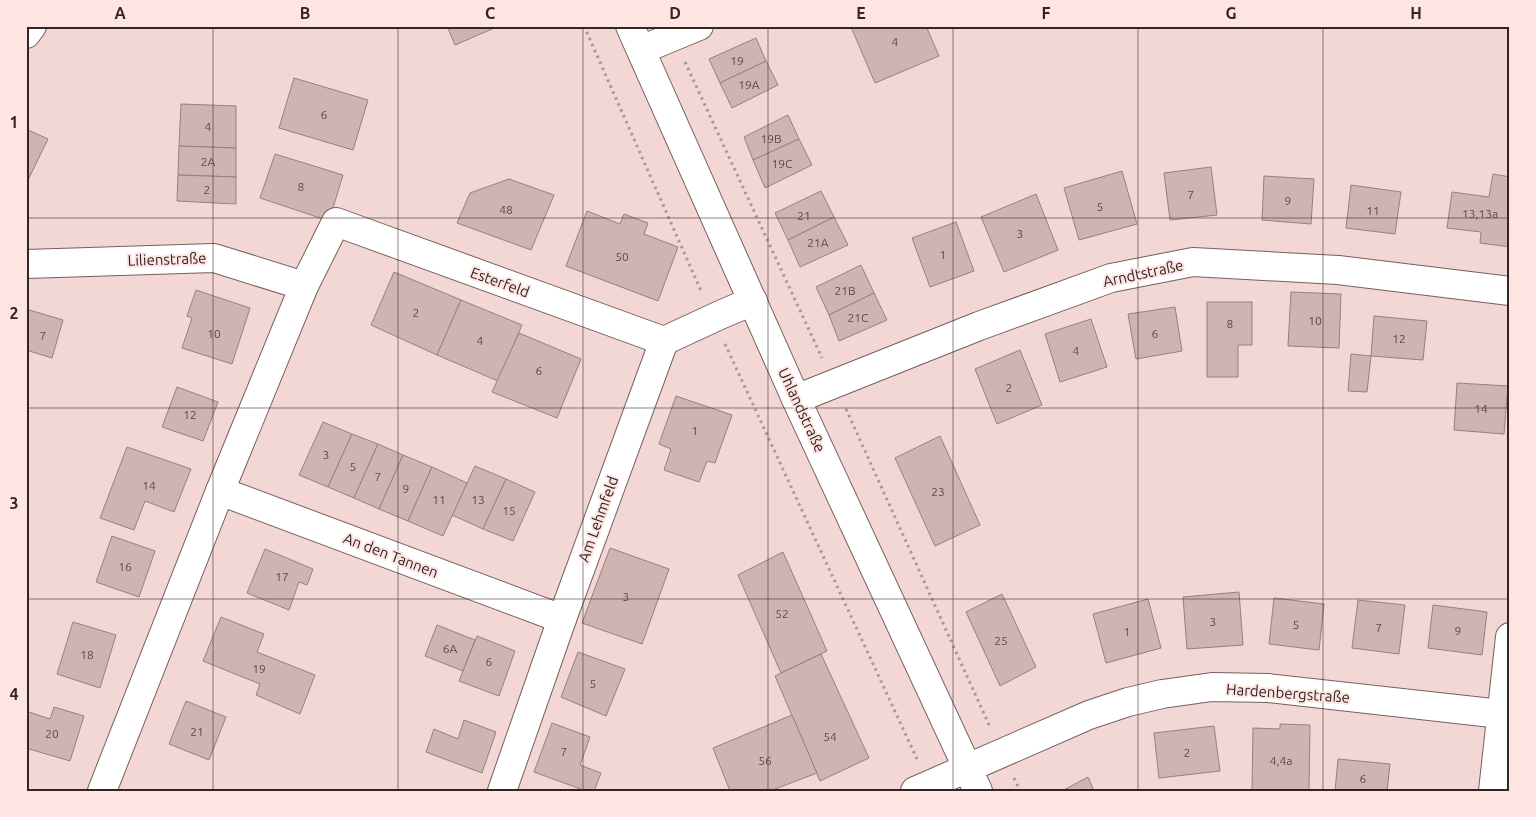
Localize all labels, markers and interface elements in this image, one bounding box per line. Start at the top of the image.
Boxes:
text: A [114,4,126,22]
text: B [300,4,310,22]
text: C [485,4,495,22]
text: D [669,4,681,22]
text: E [856,4,866,22]
text: F [1042,4,1051,22]
text: G [1225,4,1237,22]
text: H [1410,4,1422,22]
house number: 4 [892,35,899,48]
house number: 19 [730,54,744,67]
house number: 19A [738,78,760,91]
house number: 6 [321,108,328,121]
text: 1 [9,113,19,131]
house number: 4 [205,120,212,133]
house number: 19B [760,132,782,145]
house number: 2A [201,155,215,168]
house number: 19C [772,157,793,170]
house number: 8 [298,180,305,193]
house number: 2 [204,183,210,196]
house number: 7 [1188,188,1194,201]
house number: 9 [1285,194,1291,207]
house number: 5 [1097,200,1103,213]
house number: 48 [499,203,513,216]
house number: 11 [1366,204,1380,217]
house number: 13,13a [1462,207,1498,220]
house number: 21 [797,209,811,222]
house number: 3 [1017,227,1023,240]
house number: 21A [807,236,829,249]
house number: 1 [940,248,946,261]
street label: Lilienstraße [127,249,207,269]
house number: 50 [615,250,629,263]
street label: Arndtstraße [1101,256,1185,290]
street label: Esterfeld [468,264,532,300]
house number: 21B [834,284,856,297]
text: 2 [9,304,19,322]
house number: 2 [413,306,419,319]
house number: 21C [848,311,869,324]
house number: 10 [1308,314,1322,327]
house number: 8 [1227,317,1234,330]
house number: 10 [207,327,221,340]
house number: 6 [1152,327,1159,340]
house number: 7 [40,329,46,342]
house number: 12 [1392,332,1406,345]
house number: 4 [477,334,484,347]
house number: 4 [1073,344,1080,357]
house number: 6 [536,364,543,377]
street label: Uhlandstraße [775,365,829,455]
house number: 2 [1006,381,1012,394]
house number: 14 [1474,402,1488,415]
house number: 12 [183,408,197,421]
house number: 1 [692,424,698,437]
house number: 3 [323,448,329,461]
house number: 5 [350,460,356,473]
house number: 7 [375,470,381,483]
street label: Am Lehmfeld [575,474,621,564]
house number: 14 [142,479,156,492]
house number: 9 [403,482,409,495]
house number: 23 [931,485,945,498]
house number: 11 [432,493,446,506]
house number: 13 [471,493,485,506]
text: 3 [9,494,19,512]
house number: 15 [502,504,516,517]
street label: An den Tannen [341,529,441,581]
house number: 16 [118,560,132,573]
house number: 17 [275,570,289,583]
house number: 3 [623,590,629,603]
house number: 52 [775,607,789,620]
house number: 3 [1210,615,1216,628]
house number: 5 [1293,618,1299,631]
house number: 7 [1376,621,1382,634]
house number: 9 [1455,624,1461,637]
house number: 1 [1124,625,1130,638]
house number: 25 [994,634,1008,647]
house number: 6A [443,642,457,655]
house number: 18 [80,648,94,661]
house number: 6 [486,655,493,668]
house number: 19 [252,662,266,675]
house number: 5 [590,677,596,690]
street label: Hardenbergstraße [1226,680,1350,706]
text: 4 [9,685,19,703]
house number: 21 [190,725,204,738]
house number: 20 [45,727,59,740]
house number: 54 [823,730,837,743]
house number: 7 [561,745,567,758]
house number: 2 [1184,746,1190,759]
house number: 56 [758,754,772,767]
house number: 4,4a [1270,754,1292,767]
house number: 6 [1360,772,1367,785]

